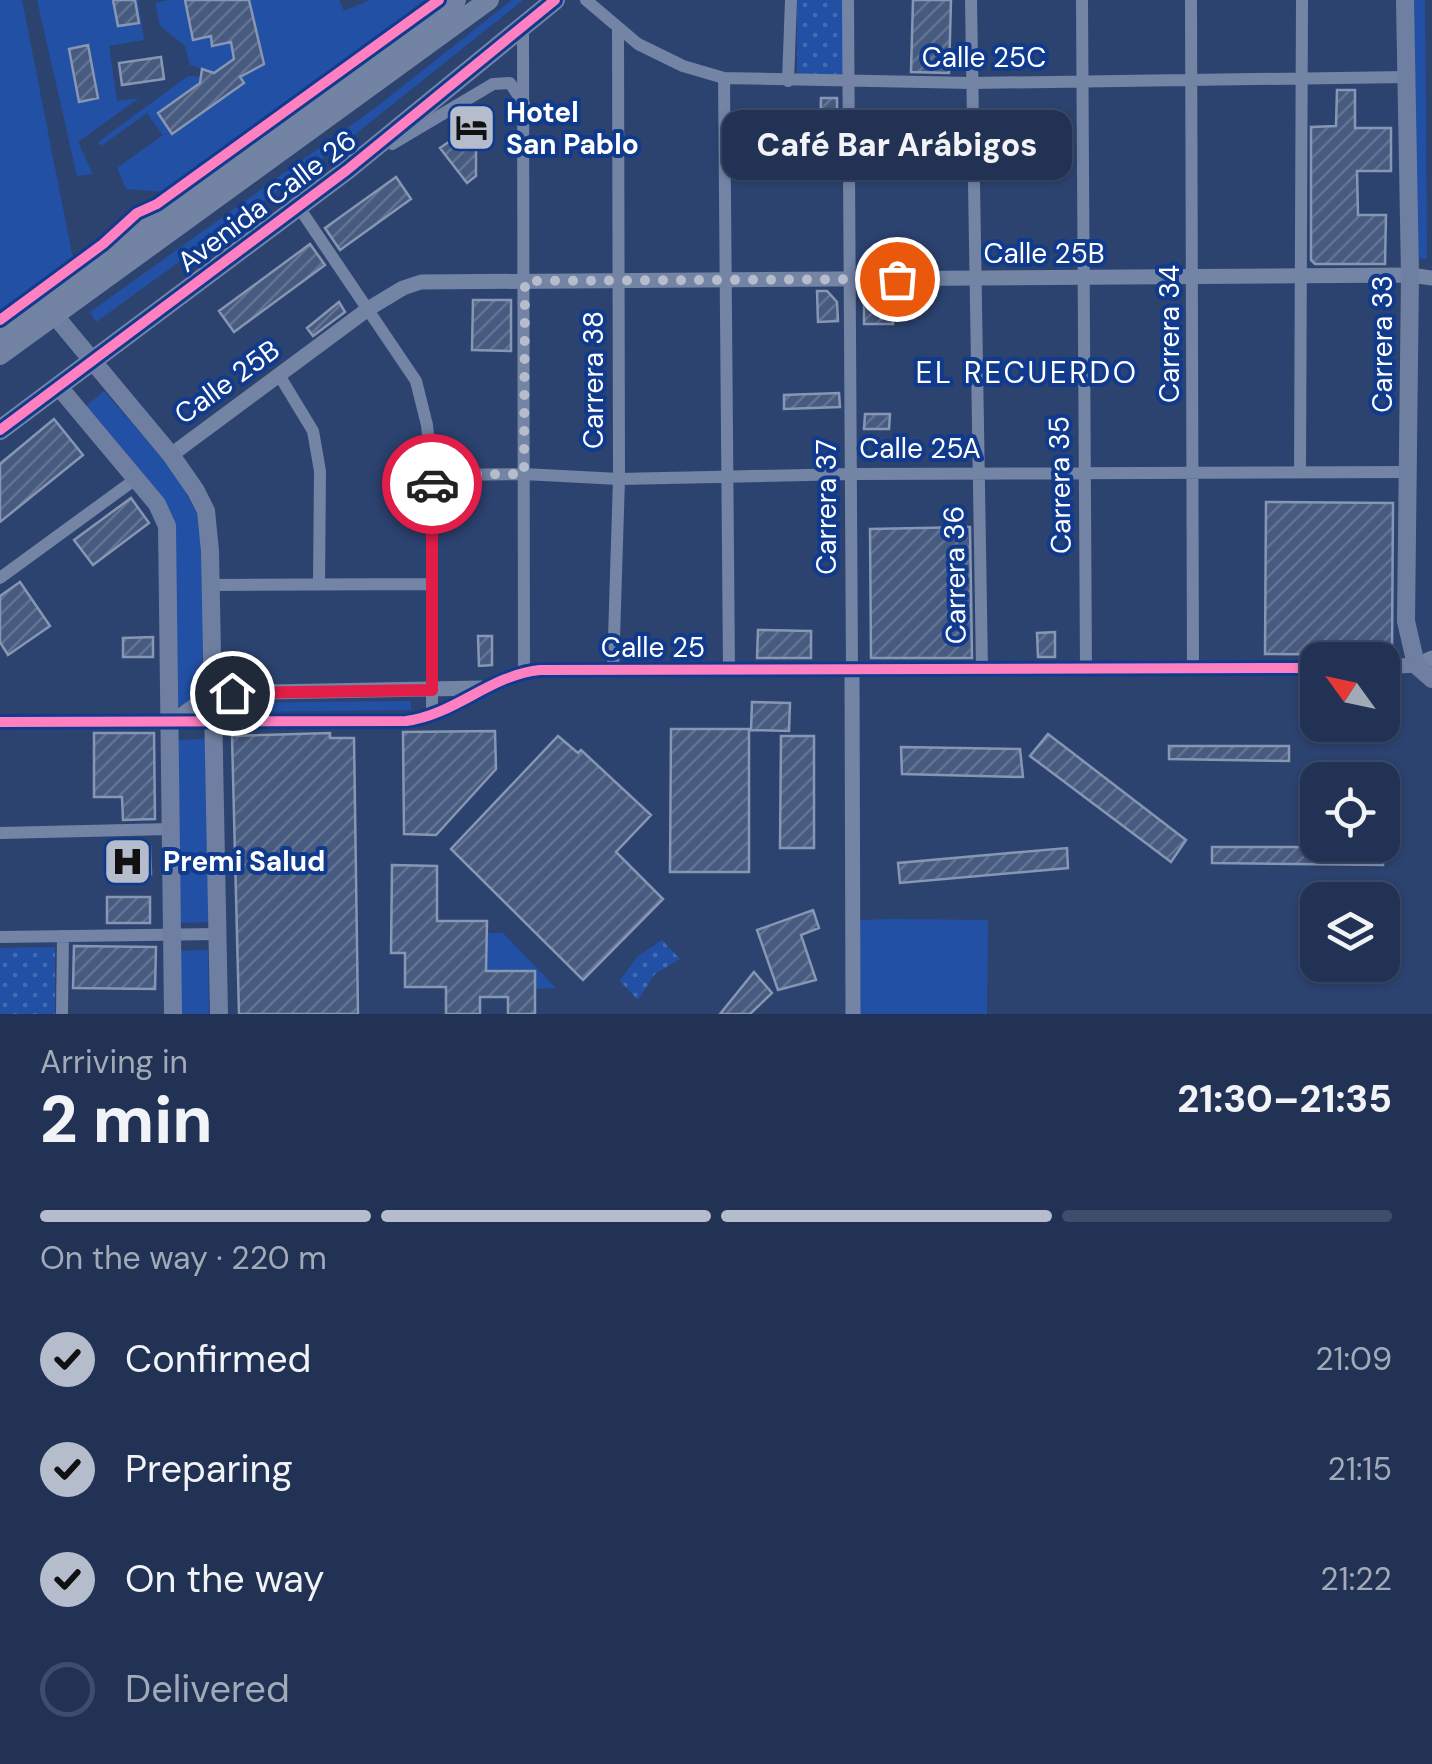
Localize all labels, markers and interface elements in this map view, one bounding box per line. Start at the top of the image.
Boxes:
street label: Calle 25C [922,39,1046,76]
place label: Hotel San Pablo [506,94,639,163]
hotel icon: Hotel San Pablo [445,102,497,154]
callout: Café Bar Arábigos [722,109,1072,179]
street label: Avenida Calle 26 [170,122,364,280]
text: Café Bar Arábigos [757,124,1037,166]
street label: Calle 25B [983,235,1105,272]
pin [855,237,940,322]
icon: bag [870,252,925,307]
street label: Carrera 34 [1151,265,1188,403]
street label: Carrera 33 [1364,275,1401,413]
street label: Carrera 38 [575,311,612,449]
street label: Calle 25B [167,331,287,433]
district label: EL RECUERDO [916,353,1138,392]
street label: Carrera 35 [1040,416,1080,554]
street label: Calle 25A [859,430,981,467]
courier [382,434,482,534]
street label: Carrera 37 [808,439,845,575]
icon: car [405,457,460,512]
street label: Carrera 36 [935,505,975,645]
street label: Calle 25 [601,629,705,666]
north arrow [1300,642,1400,742]
map controls [1300,642,1400,982]
pin [190,651,275,736]
icon: home [205,666,260,721]
button: locate [1300,762,1400,862]
hospital icon: Premi Salud [102,835,154,887]
place label: Premi Salud [163,843,325,880]
button: layers [1300,882,1400,982]
text: Arriving in [40,1041,188,1083]
text: 21:30–21:35 [1177,1074,1392,1124]
text: 2 min [40,1078,213,1162]
text: On the way · 220 m [40,1237,327,1279]
icon: check [40,1332,95,1387]
text: Confirmed [125,1334,311,1384]
text: 21:09 [1315,1338,1392,1380]
icon: check [40,1442,95,1497]
text: Preparing [125,1444,293,1494]
text: 21:15 [1328,1448,1392,1490]
icon: check [40,1552,95,1607]
text: On the way [125,1554,324,1604]
text: 21:22 [1320,1558,1392,1600]
text: Delivered [125,1664,290,1714]

